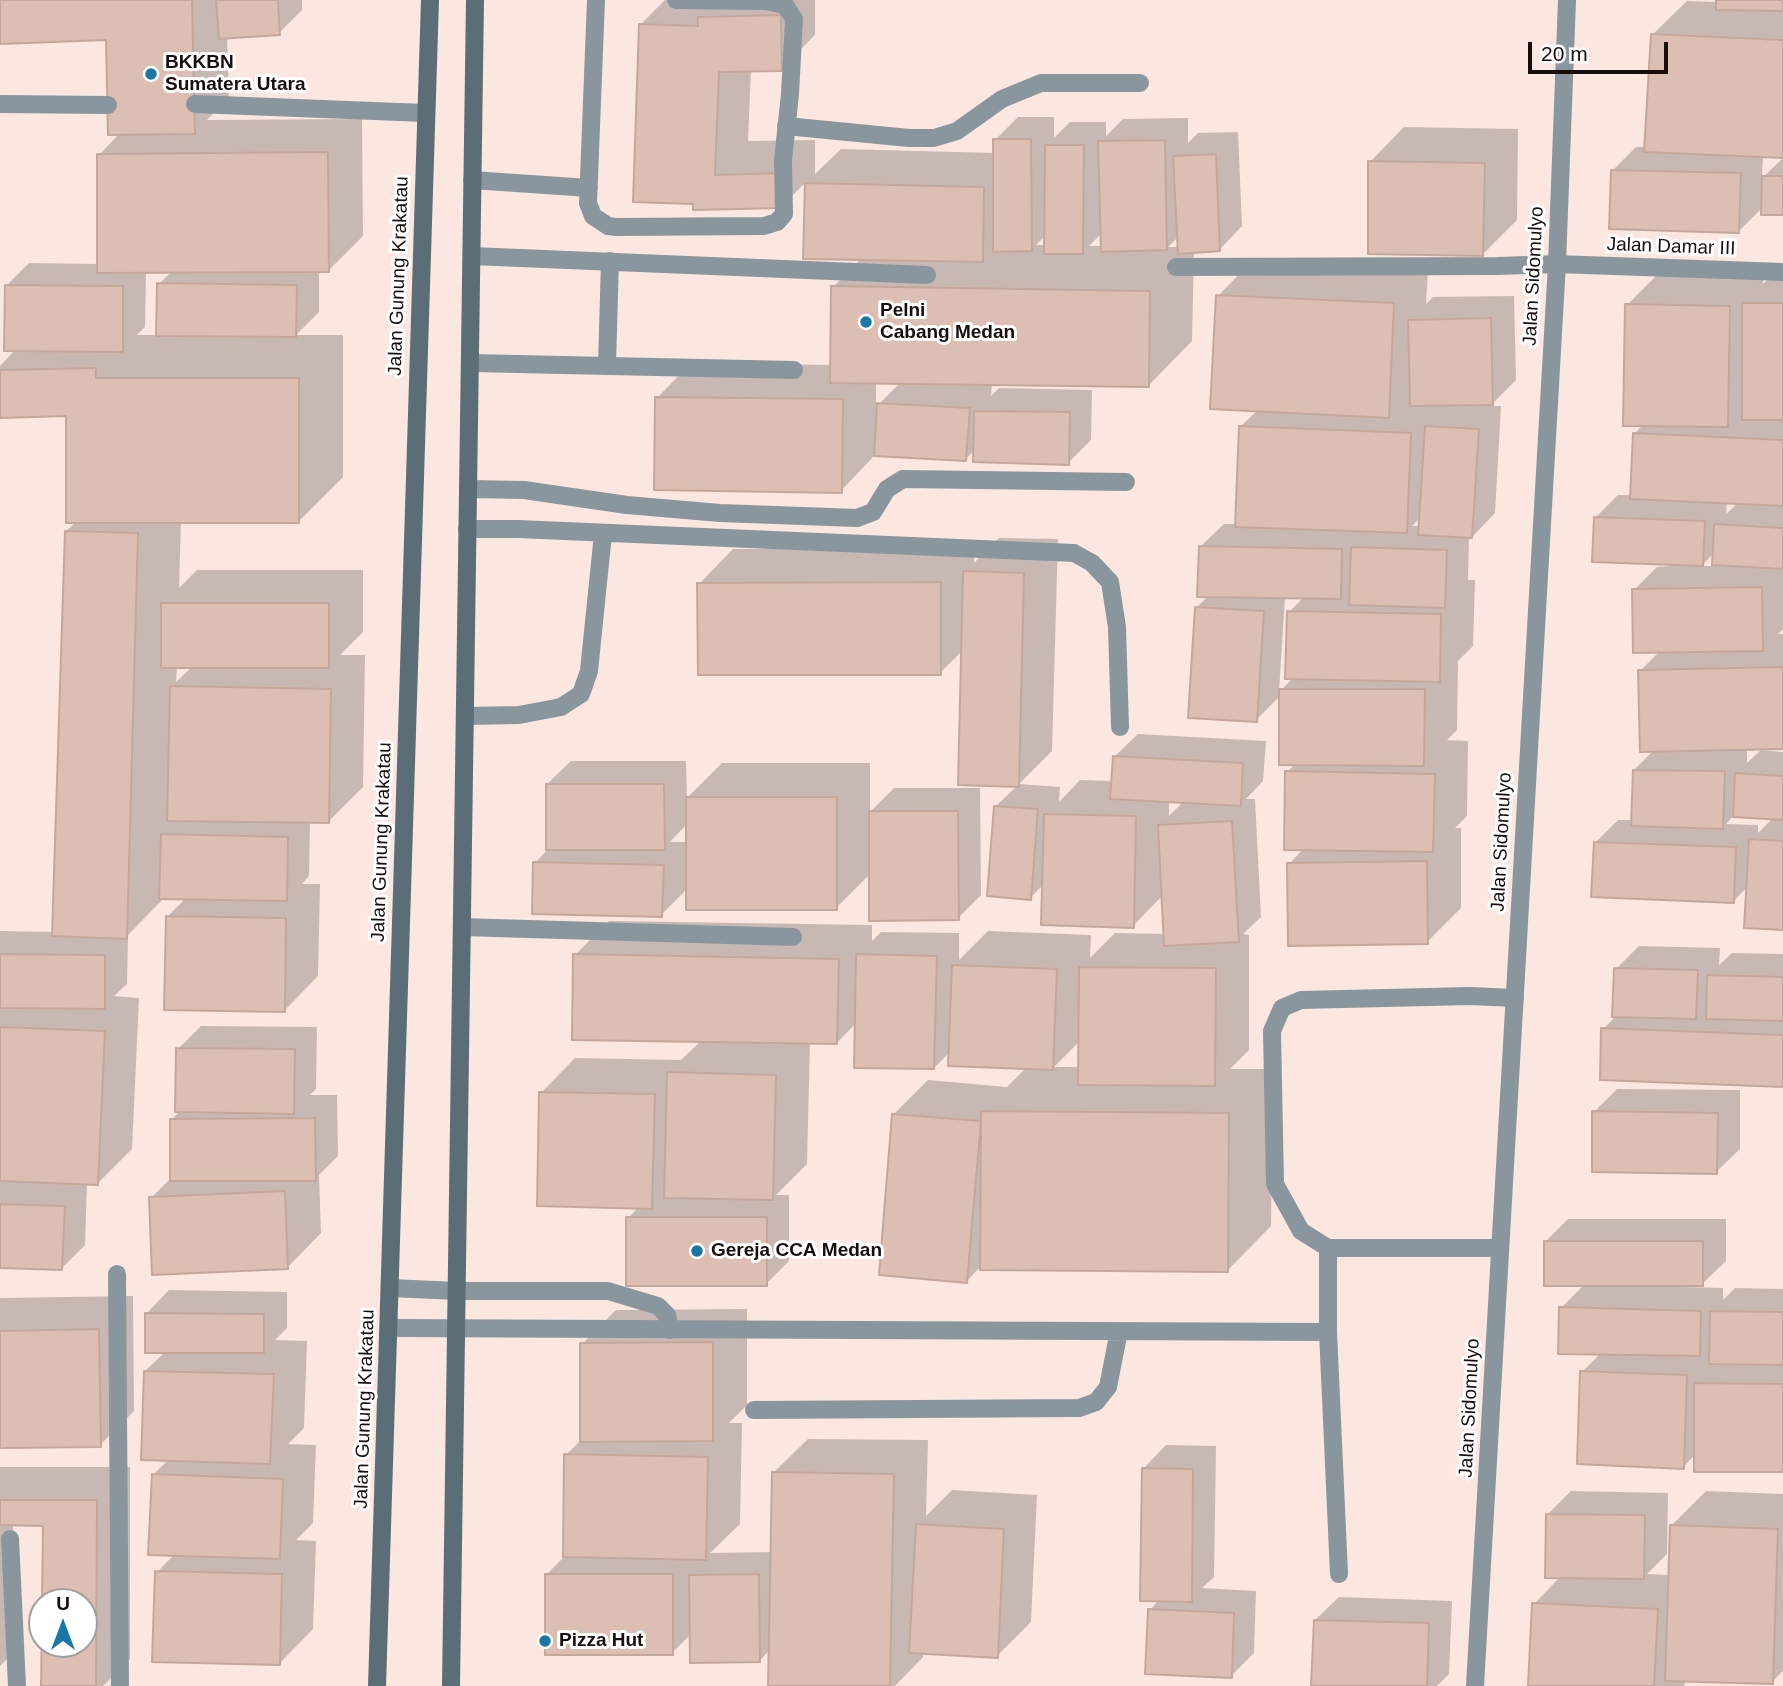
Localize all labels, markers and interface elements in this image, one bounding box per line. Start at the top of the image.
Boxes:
scale bar [1531,28,1671,72]
text: 20 m [1541,42,1588,65]
place label: BKKBN Sumatera Utara [165,52,305,96]
marker: BKKBN Sumatera Utara [143,66,159,82]
street label: Jalan Gunung Krakatau [384,176,414,376]
street label: Jalan Sidomulyo [1519,206,1549,346]
street label: Jalan Damar III [1606,233,1736,261]
place label: Pelni Cabang Medan [880,300,1015,344]
marker: Pelni Cabang Medan [858,314,874,330]
street label: Jalan Gunung Krakatau [367,742,397,942]
street label: Jalan Sidomulyo [1487,772,1517,912]
place label: Gereja CCA Medan [711,1240,882,1262]
marker: Gereja CCA Medan [689,1243,705,1259]
street label: Jalan Gunung Krakatau [350,1309,380,1509]
street label: Jalan Sidomulyo [1455,1338,1485,1478]
north arrow [28,1588,98,1658]
text: U [56,1593,70,1614]
place label: Pizza Hut [559,1630,643,1652]
marker: Pizza Hut [537,1633,553,1649]

